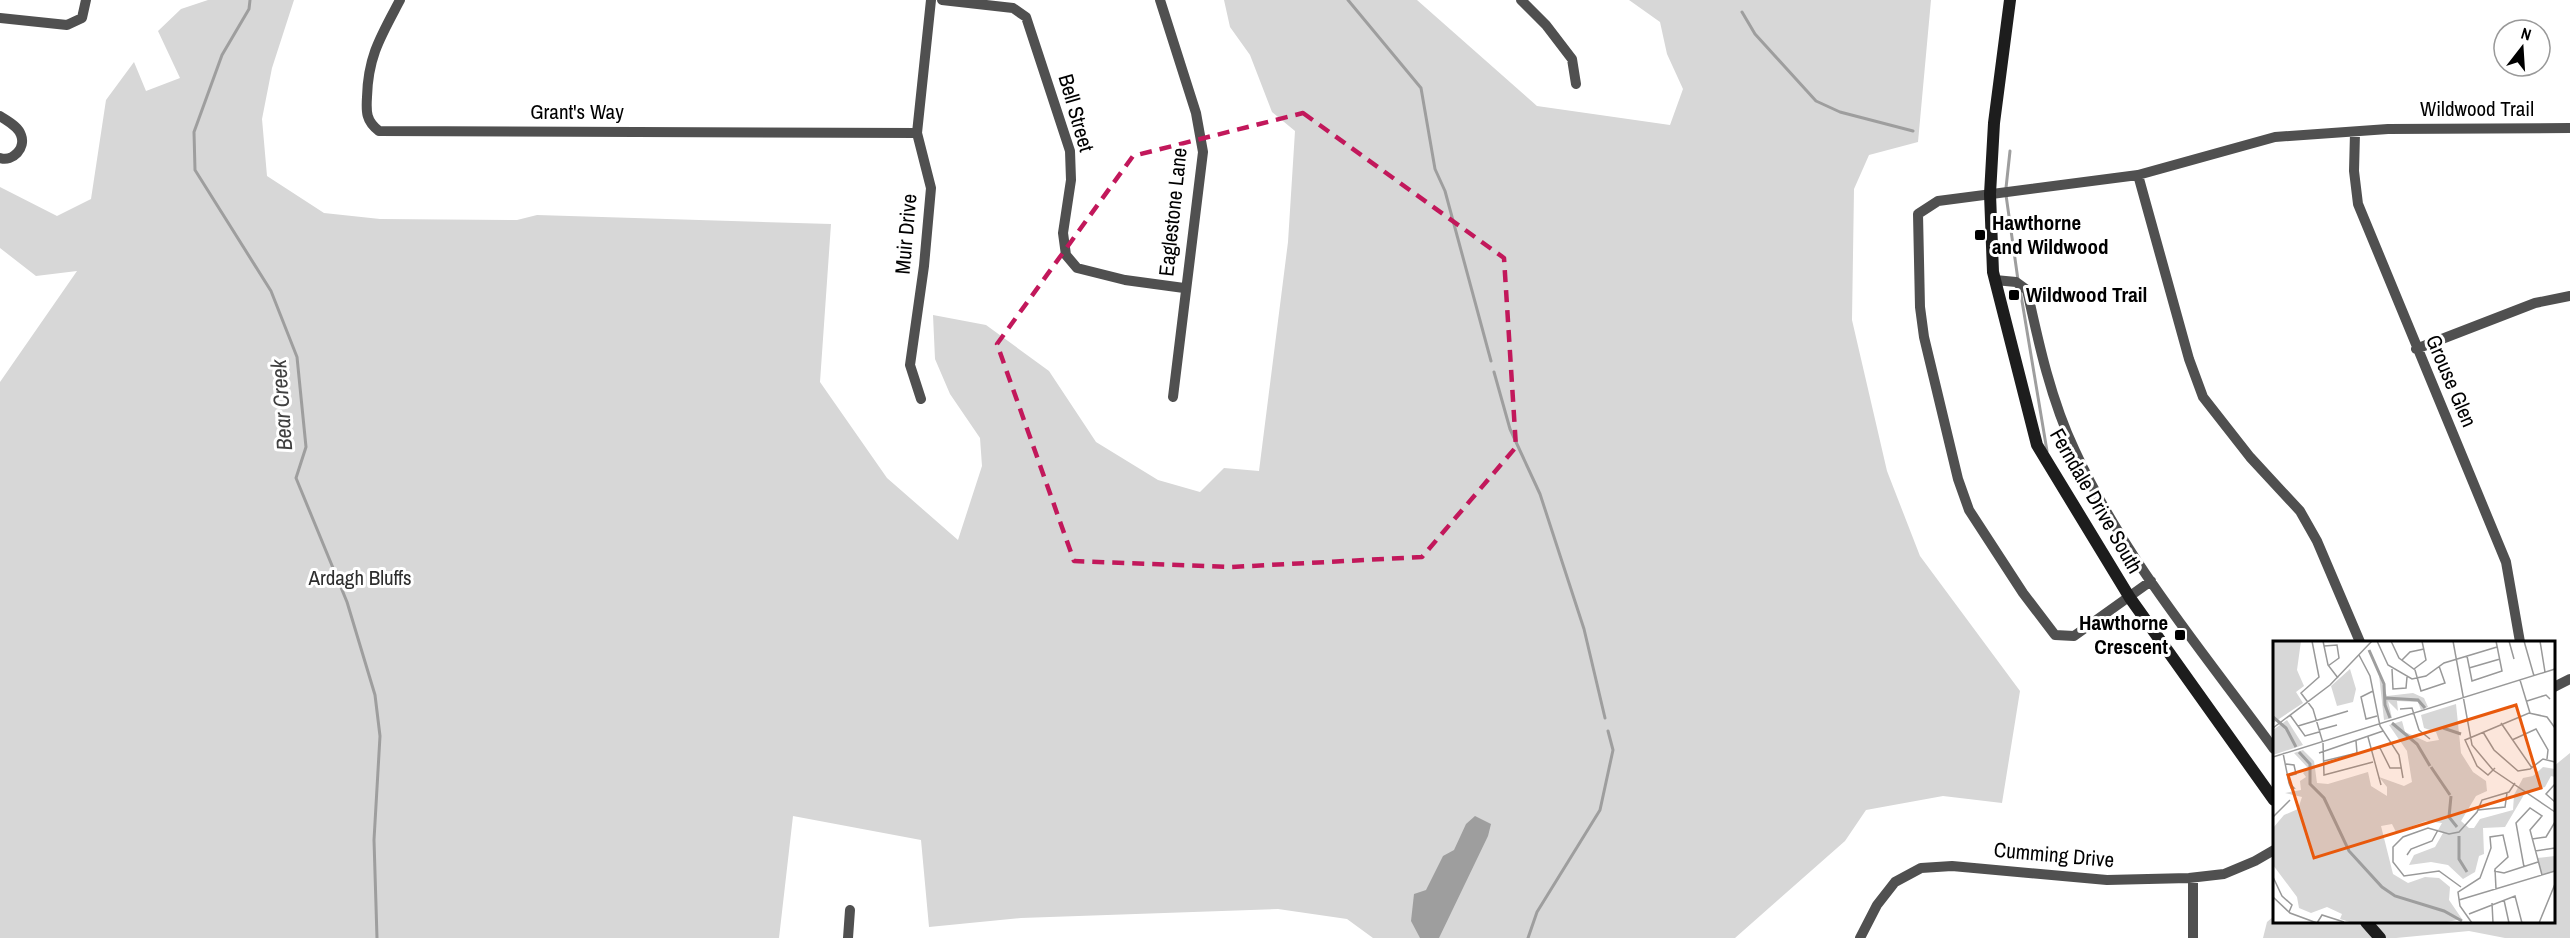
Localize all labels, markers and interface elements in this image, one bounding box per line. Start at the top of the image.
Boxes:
north arrow [2492,18,2552,78]
text: N [2519,22,2534,46]
street label: Bell Street [1052,71,1101,155]
street label: Wildwood Trail [2420,94,2534,123]
street label: Grant's Way [530,97,624,126]
street label: Eaglestone Lane [1151,146,1194,278]
street label: Muir Drive [888,193,923,275]
place label: Hawthorne and Wildwood [1992,208,2109,261]
marker: Hawthorne and Wildwood [1973,228,1987,242]
place label: Wildwood Trail [2026,280,2147,309]
marker: Wildwood Trail [2007,288,2021,302]
street label: Grouse Glen [2419,330,2484,431]
water label: Bear Creek [263,357,299,452]
street label: Ferndale Drive South [2043,423,2150,579]
park label: Ardagh Bluffs [307,563,412,592]
place label: Hawthorne Crescent [2079,608,2168,661]
marker: Hawthorne Crescent [2173,628,2187,642]
inset map [2273,641,2555,923]
street label: Cumming Drive [1993,835,2115,874]

